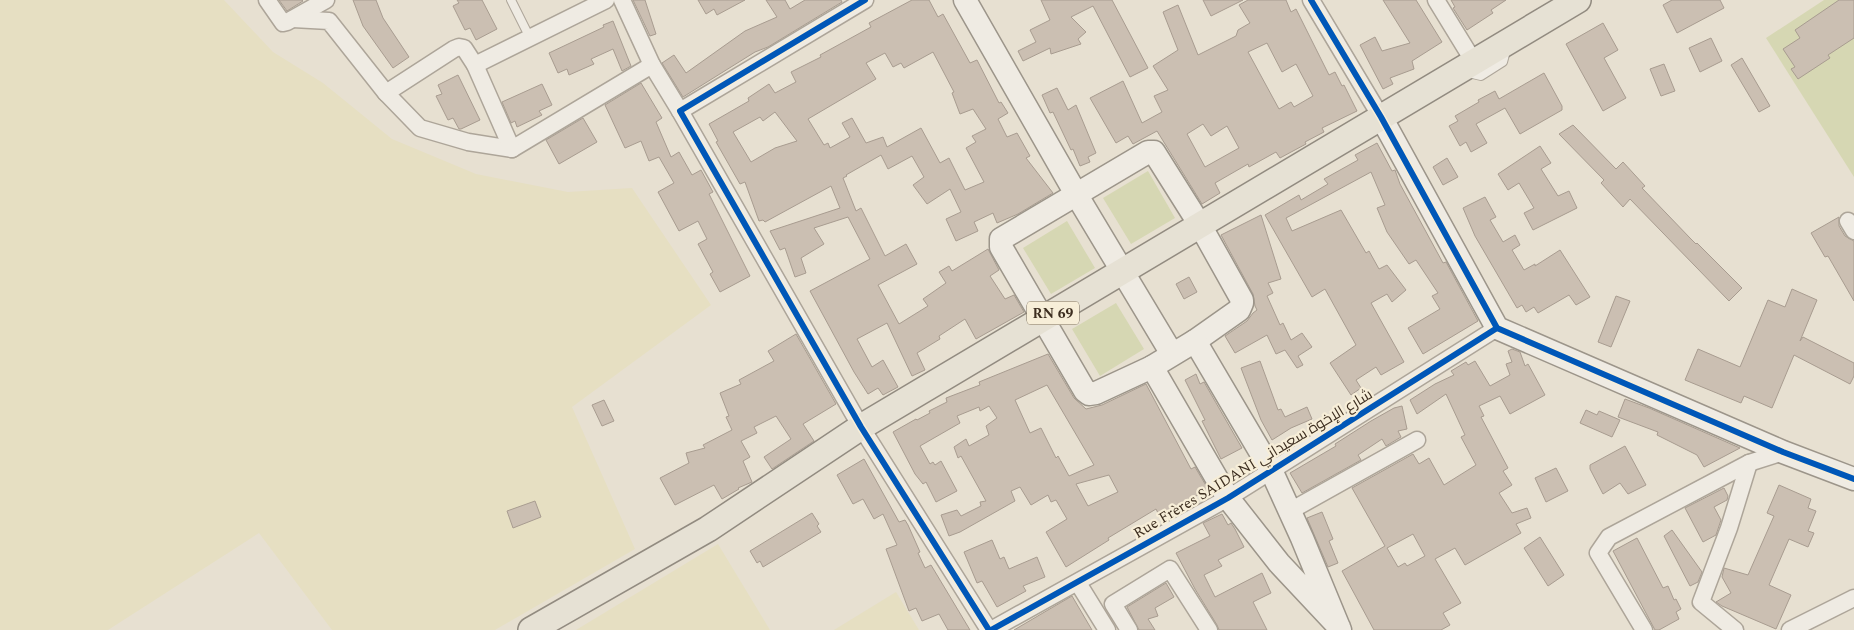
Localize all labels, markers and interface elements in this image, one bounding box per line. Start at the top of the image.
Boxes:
road number: RN 69 [1027,302,1079,324]
street label: Rue Frères SAIDANI شارع الإخوة سعيداني [1129,383,1377,545]

